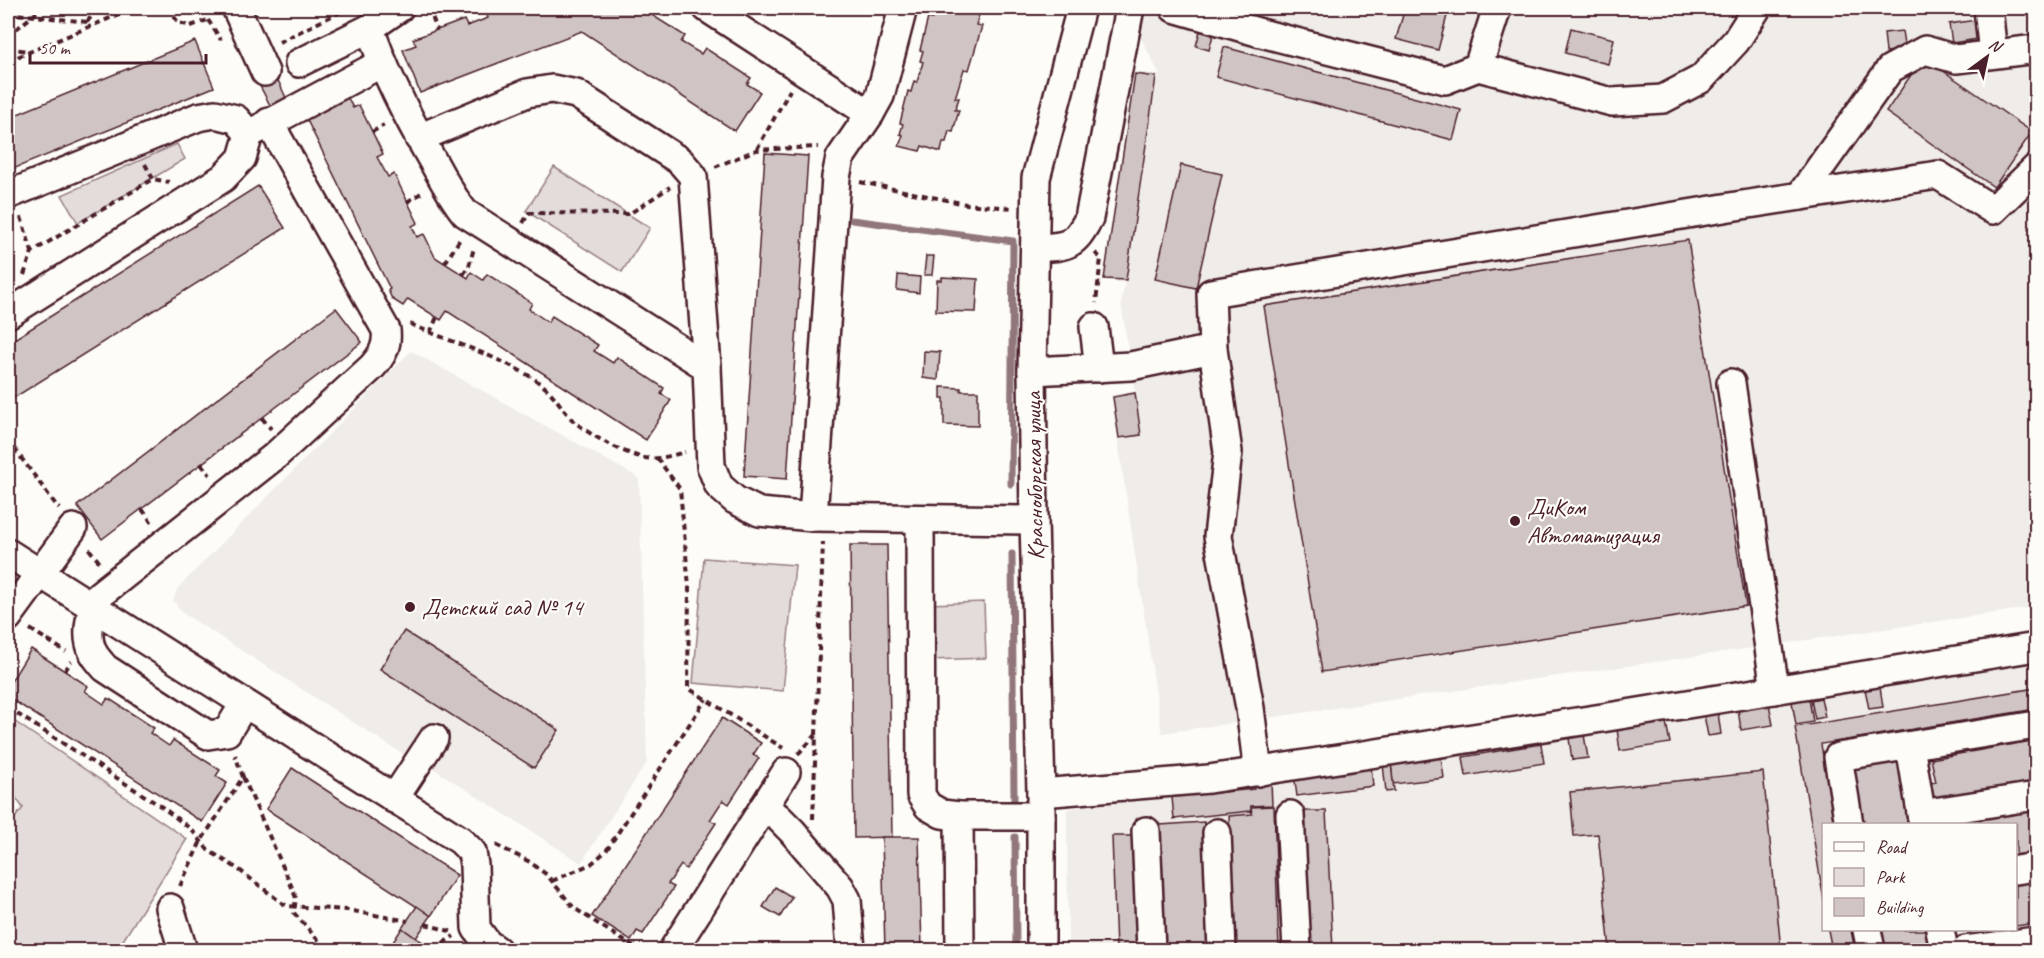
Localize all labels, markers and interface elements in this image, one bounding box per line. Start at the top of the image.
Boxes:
scale bar [30,27,206,65]
north arrow [1957,27,2017,87]
text: N [1985,34,2007,58]
text: 50 m [39,37,72,59]
street label: Красноборская улица [1018,390,1050,561]
place label: ДиКом Автоматизация [1527,492,1661,550]
marker: ДиКом Автоматизация [1508,514,1522,528]
place label: Детский сад № 14 [422,592,585,622]
marker: Детский сад № 14 [403,600,417,614]
legend [1822,823,2017,931]
text: Road [1876,836,1909,858]
text: Park [1876,866,1906,888]
text: Building [1876,896,1925,918]

